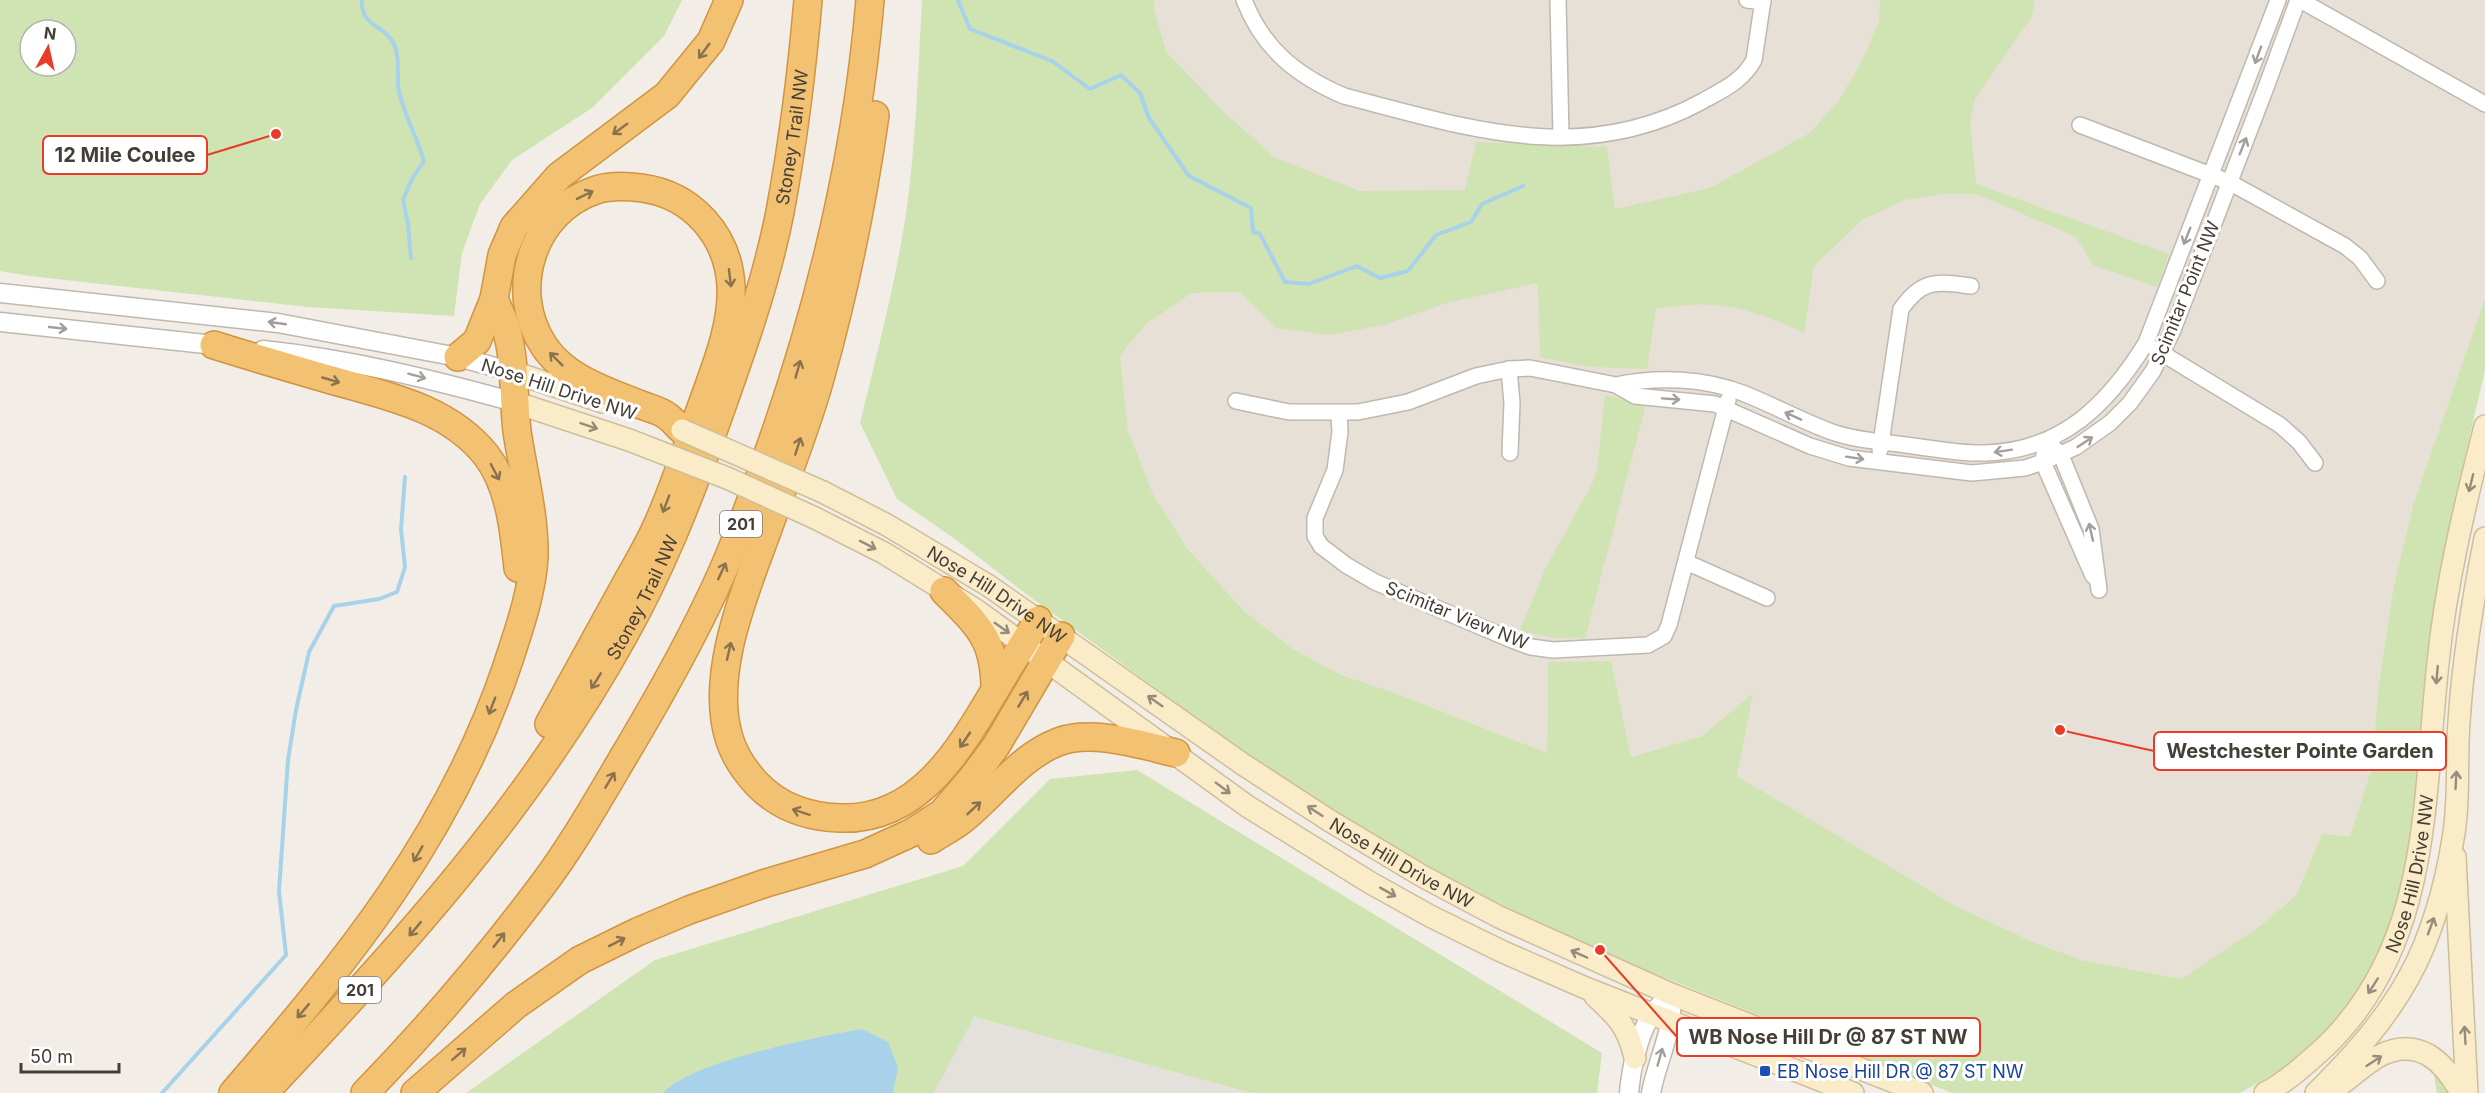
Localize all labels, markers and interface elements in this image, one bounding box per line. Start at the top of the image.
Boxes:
north arrow [18,18,78,78]
text: N [43,22,58,44]
one-way arrow [698,42,710,58]
one-way arrow [2252,45,2263,64]
street label: Stoney Trail NW [771,68,812,207]
one-way arrow [612,122,628,135]
callout: 12 Mile Coulee [43,136,207,174]
one-way arrow [2238,137,2249,155]
text: 12 Mile Coulee [55,143,196,167]
one-way arrow [575,189,593,201]
street label: Scimitar Point NW [2146,218,2224,368]
one-way arrow [2181,227,2192,245]
one-way arrow [724,267,735,287]
one-way arrow [267,318,287,329]
one-way arrow [48,323,68,334]
one-way arrow [548,351,563,366]
street label: Nose Hill Drive NW [479,354,640,424]
one-way arrow [792,360,804,379]
one-way arrow [407,371,426,383]
one-way arrow [321,374,340,386]
one-way arrow [1660,394,1680,405]
one-way arrow [1784,409,1802,421]
one-way arrow [579,422,598,433]
one-way arrow [2076,435,2093,447]
one-way arrow [793,437,804,456]
one-way arrow [1994,445,2014,456]
one-way arrow [1845,453,1864,464]
one-way arrow [489,463,501,480]
one-way arrow [2464,473,2476,492]
one-way arrow [659,494,670,513]
road number: 201 [720,511,762,537]
one-way arrow [2085,523,2096,543]
street label: Stoney Trail NW [602,532,682,663]
one-way arrow [858,539,876,551]
street label: Nose Hill Drive NW [924,541,1071,648]
one-way arrow [717,562,729,580]
street label: Scimitar View NW [1382,577,1532,653]
one-way arrow [993,622,1009,634]
one-way arrow [724,642,736,661]
one-way arrow [2431,664,2442,684]
one-way arrow [589,672,601,689]
one-way arrow [1017,691,1029,708]
one-way arrow [1147,695,1163,707]
one-way arrow [486,697,497,715]
one-way arrow [959,731,971,748]
callout: Westchester Pointe Garden [2154,732,2446,770]
text: Westchester Pointe Garden [2166,739,2434,763]
one-way arrow [2451,770,2462,790]
one-way arrow [605,772,617,789]
one-way arrow [1214,782,1230,794]
street label: Nose Hill Drive NW [2381,793,2437,956]
one-way arrow [967,801,982,815]
one-way arrow [1307,805,1324,817]
one-way arrow [792,806,811,817]
street label: Nose Hill Drive NW [1326,813,1477,912]
one-way arrow [412,845,424,862]
one-way arrow [1378,887,1396,898]
one-way arrow [2426,917,2437,936]
one-way arrow [408,921,421,937]
one-way arrow [493,932,506,948]
one-way arrow [608,935,626,947]
one-way arrow [1570,948,1588,959]
road number: 201 [339,977,381,1003]
one-way arrow [2367,977,2379,994]
one-way arrow [296,1003,310,1018]
callout: WB Nose Hill Dr @ 87 ST NW [1677,1018,1980,1056]
text: WB Nose Hill Dr @ 87 ST NW [1689,1025,1968,1049]
one-way arrow [2460,1025,2471,1045]
scale bar [21,1036,118,1074]
text: 50 m [30,1046,73,1067]
one-way arrow [451,1048,467,1062]
one-way arrow [1654,1048,1666,1067]
one-way arrow [2365,1054,2382,1066]
place label: EB Nose Hill DR @ 87 ST NW [1777,1061,2024,1082]
marker: EB Nose Hill DR @ 87 ST NW [1758,1064,1772,1078]

